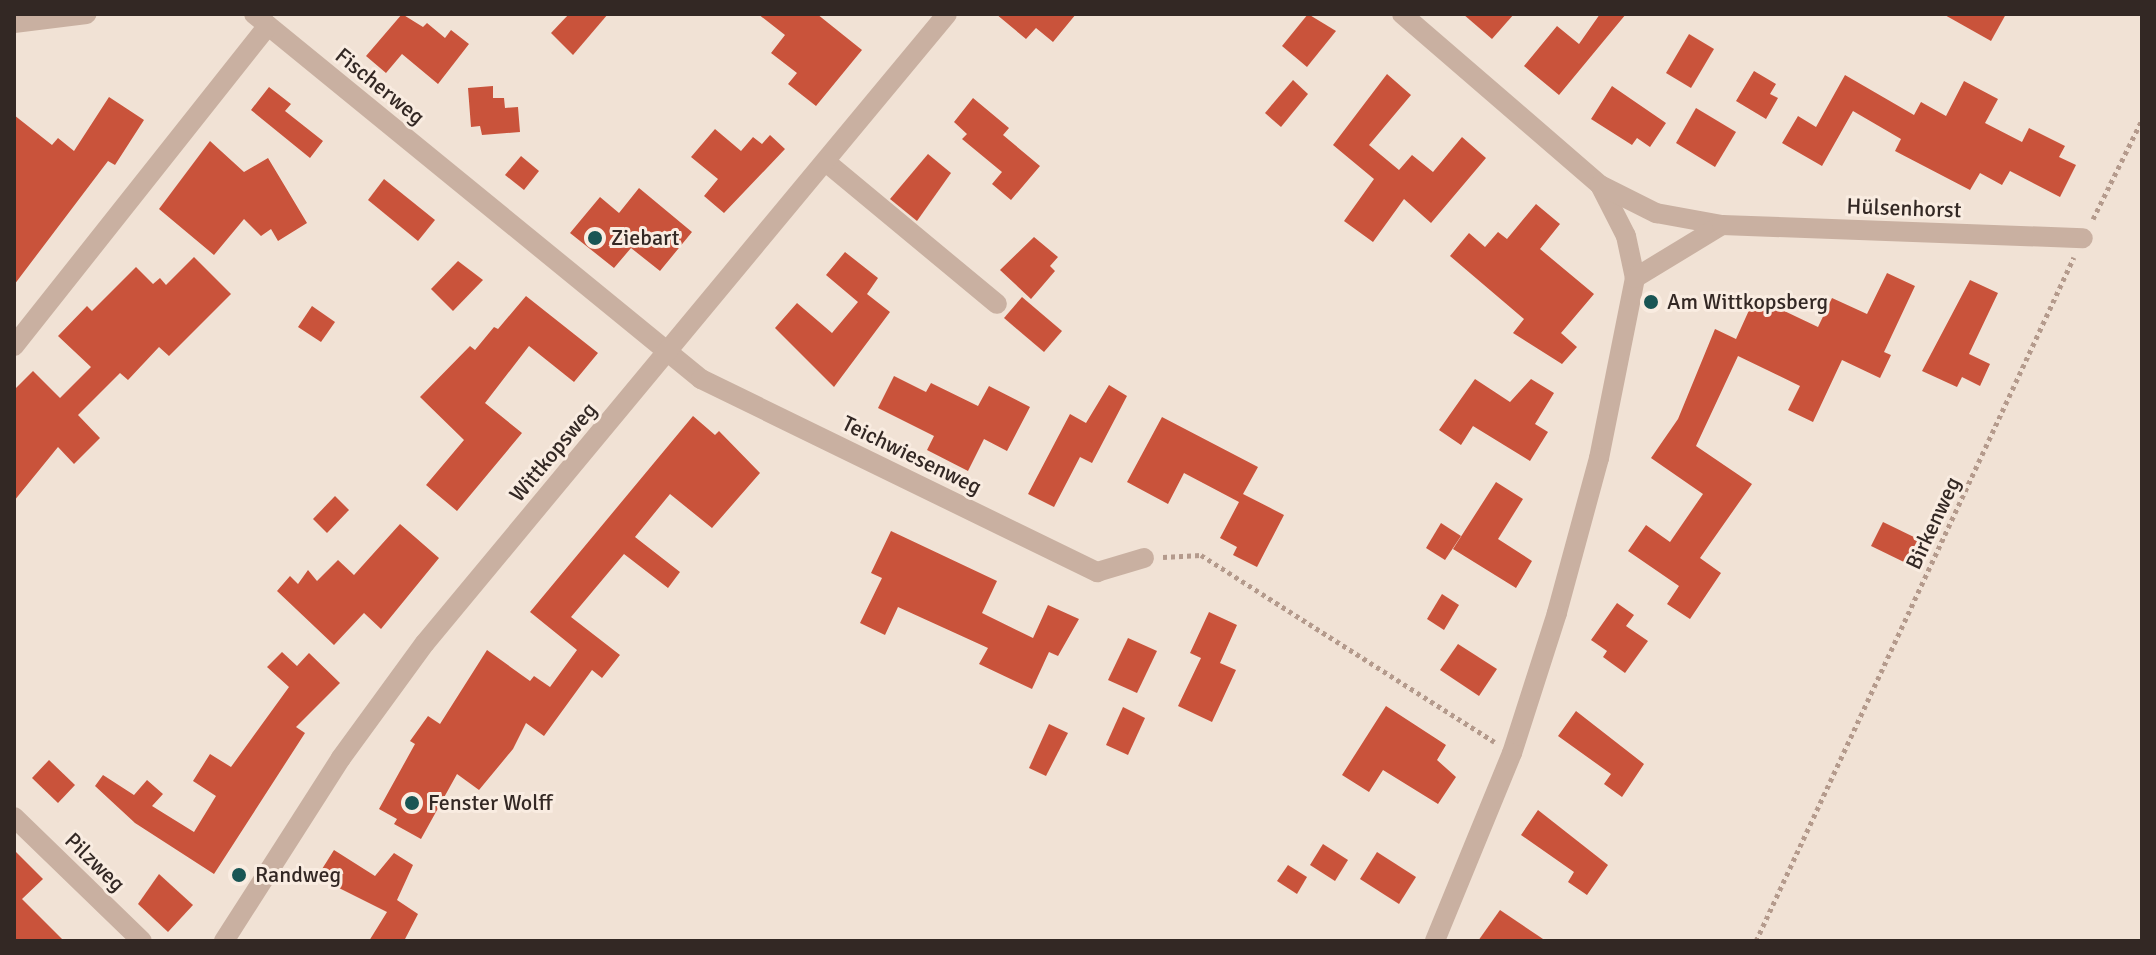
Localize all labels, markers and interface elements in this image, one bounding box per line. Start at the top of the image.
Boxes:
street label: Fischerweg [330,42,430,130]
street label: Hülsenhorst [1846,193,1962,223]
place label: Ziebart [611,225,679,251]
marker: Ziebart [586,229,604,247]
place label: Am Wittkopsberg [1667,289,1828,315]
marker: Am Wittkopsberg [1642,293,1660,311]
street label: Wittkopsweg [504,397,602,507]
street label: Teichwiesenweg [838,410,986,500]
street label: Birkenweg [1900,473,1966,573]
place label: Fenster Wolff [428,790,553,816]
marker: Fenster Wolff [403,794,421,812]
street label: Pilzweg [59,827,131,897]
place label: Randweg [255,862,341,888]
marker: Randweg [230,866,248,884]

